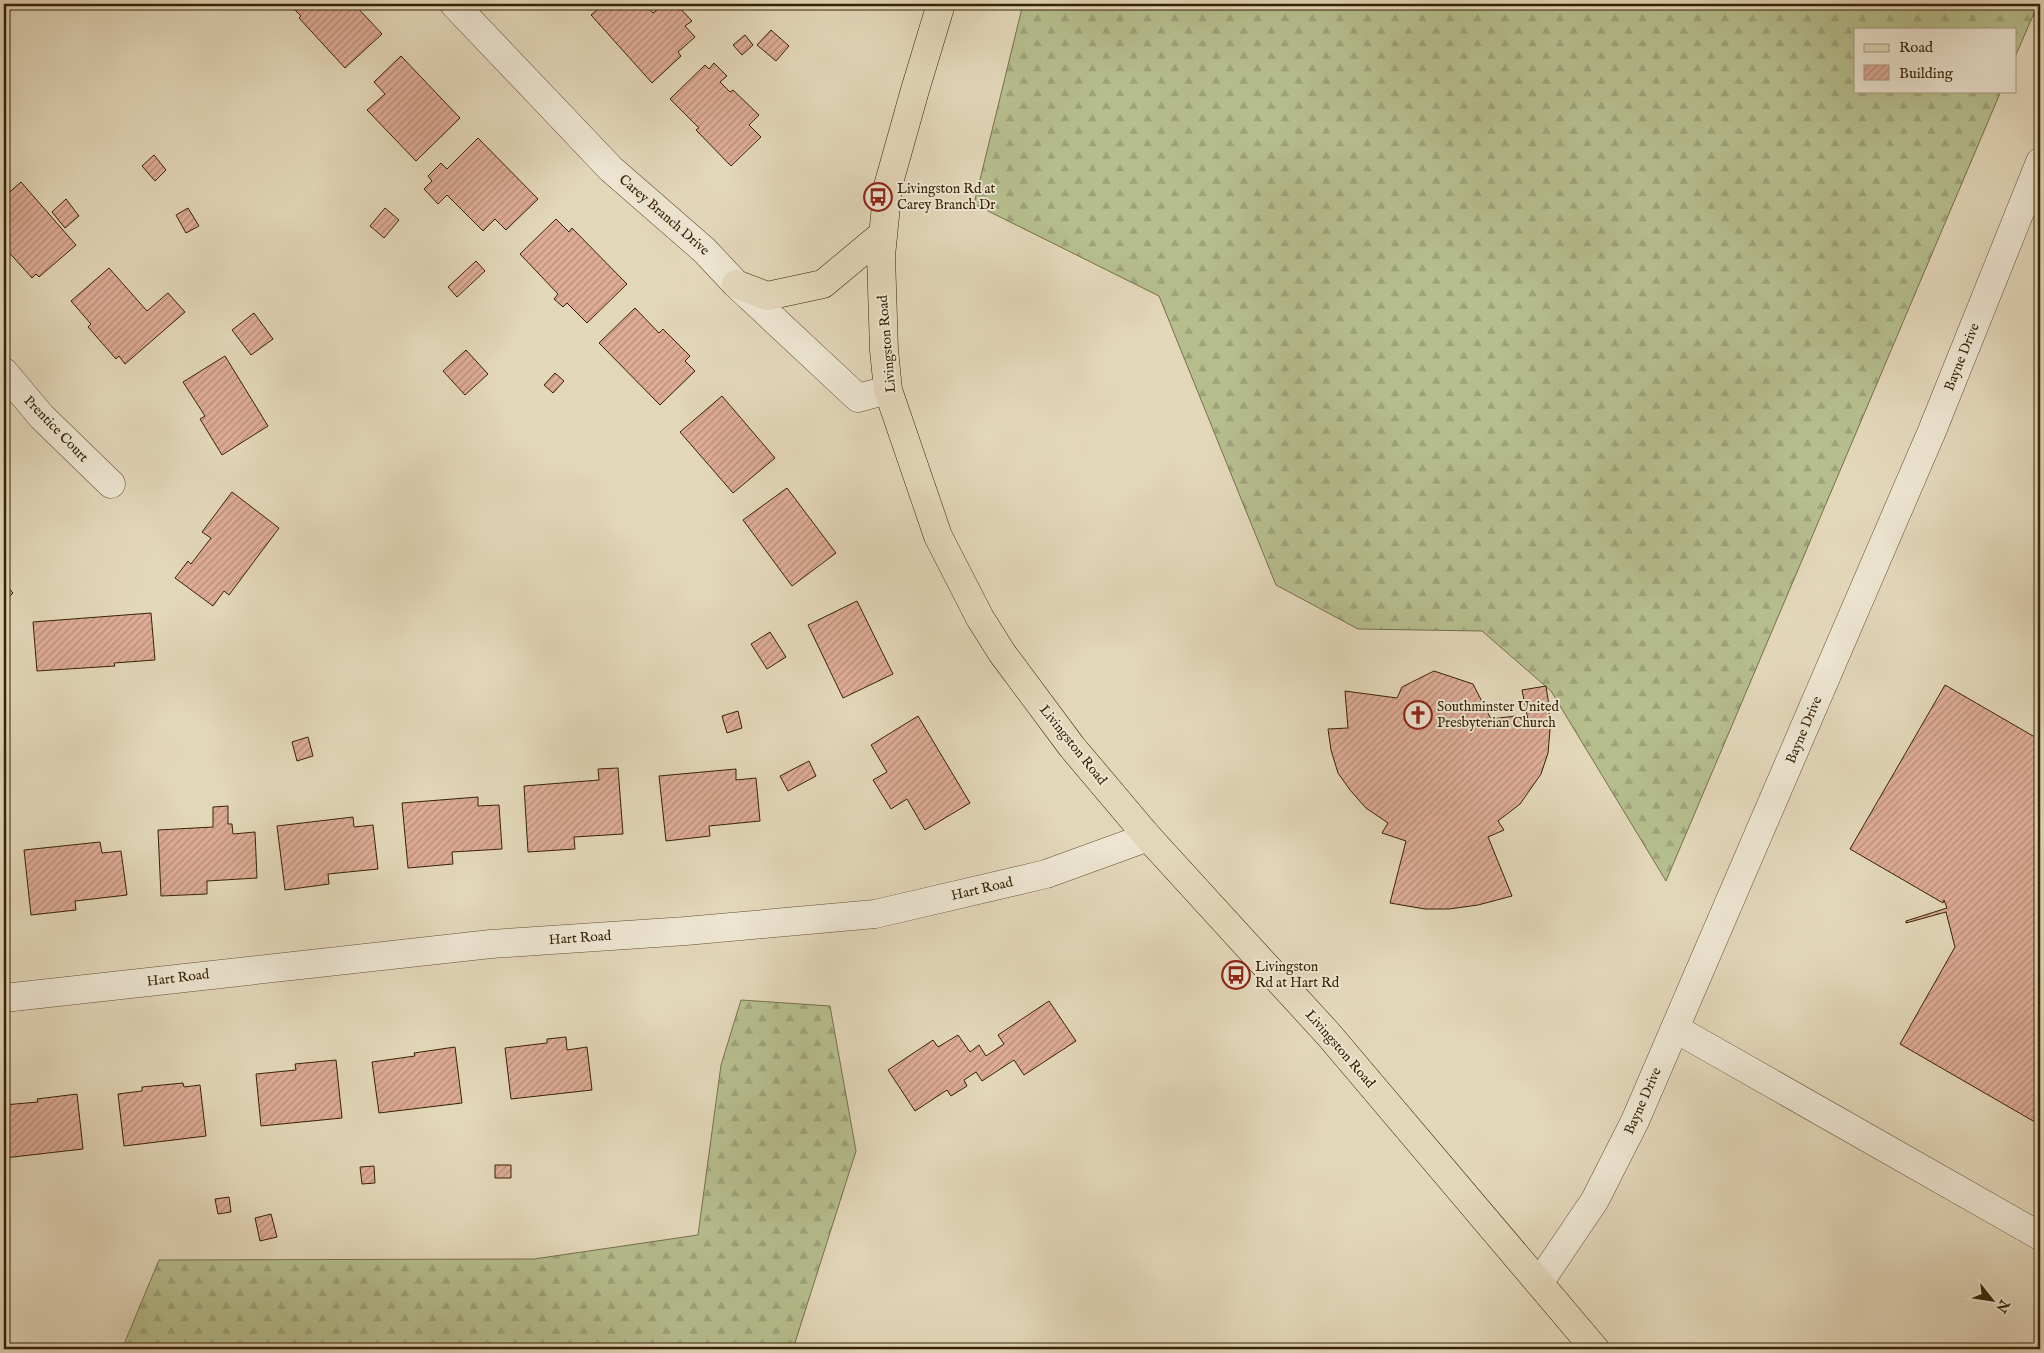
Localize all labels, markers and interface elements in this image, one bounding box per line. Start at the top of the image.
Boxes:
legend [1854,28,2016,92]
text: Road [1899,38,1934,57]
text: Building [1899,64,1954,83]
street label: Carey Branch Drive [615,171,714,260]
place label: Livingston Rd at Carey Branch Dr [897,180,995,214]
bus stop icon: Livingston Rd at Carey Branch Dr [863,182,893,212]
street label: Livingston Road [874,294,900,394]
street label: Bayne Drive [1940,320,1984,394]
street label: Prentice Court [20,392,92,466]
street label: Bayne Drive [1782,693,1826,766]
place label: Southminster United Presbyterian Church [1437,698,1559,732]
church icon: Southminster United Presbyterian Church [1403,700,1433,730]
street label: Livingston Road [1035,701,1111,789]
street label: Hart Road [949,873,1015,905]
street label: Hart Road [548,927,612,949]
place label: Livingston Rd at Hart Rd [1255,958,1340,992]
bus stop icon: Livingston Rd at Hart Rd [1221,960,1251,990]
street label: Hart Road [146,965,211,991]
street label: Livingston Road [1301,1006,1379,1092]
street label: Bayne Drive [1620,1064,1666,1137]
north arrow [1966,1276,2016,1326]
text: N [1992,1295,2014,1316]

